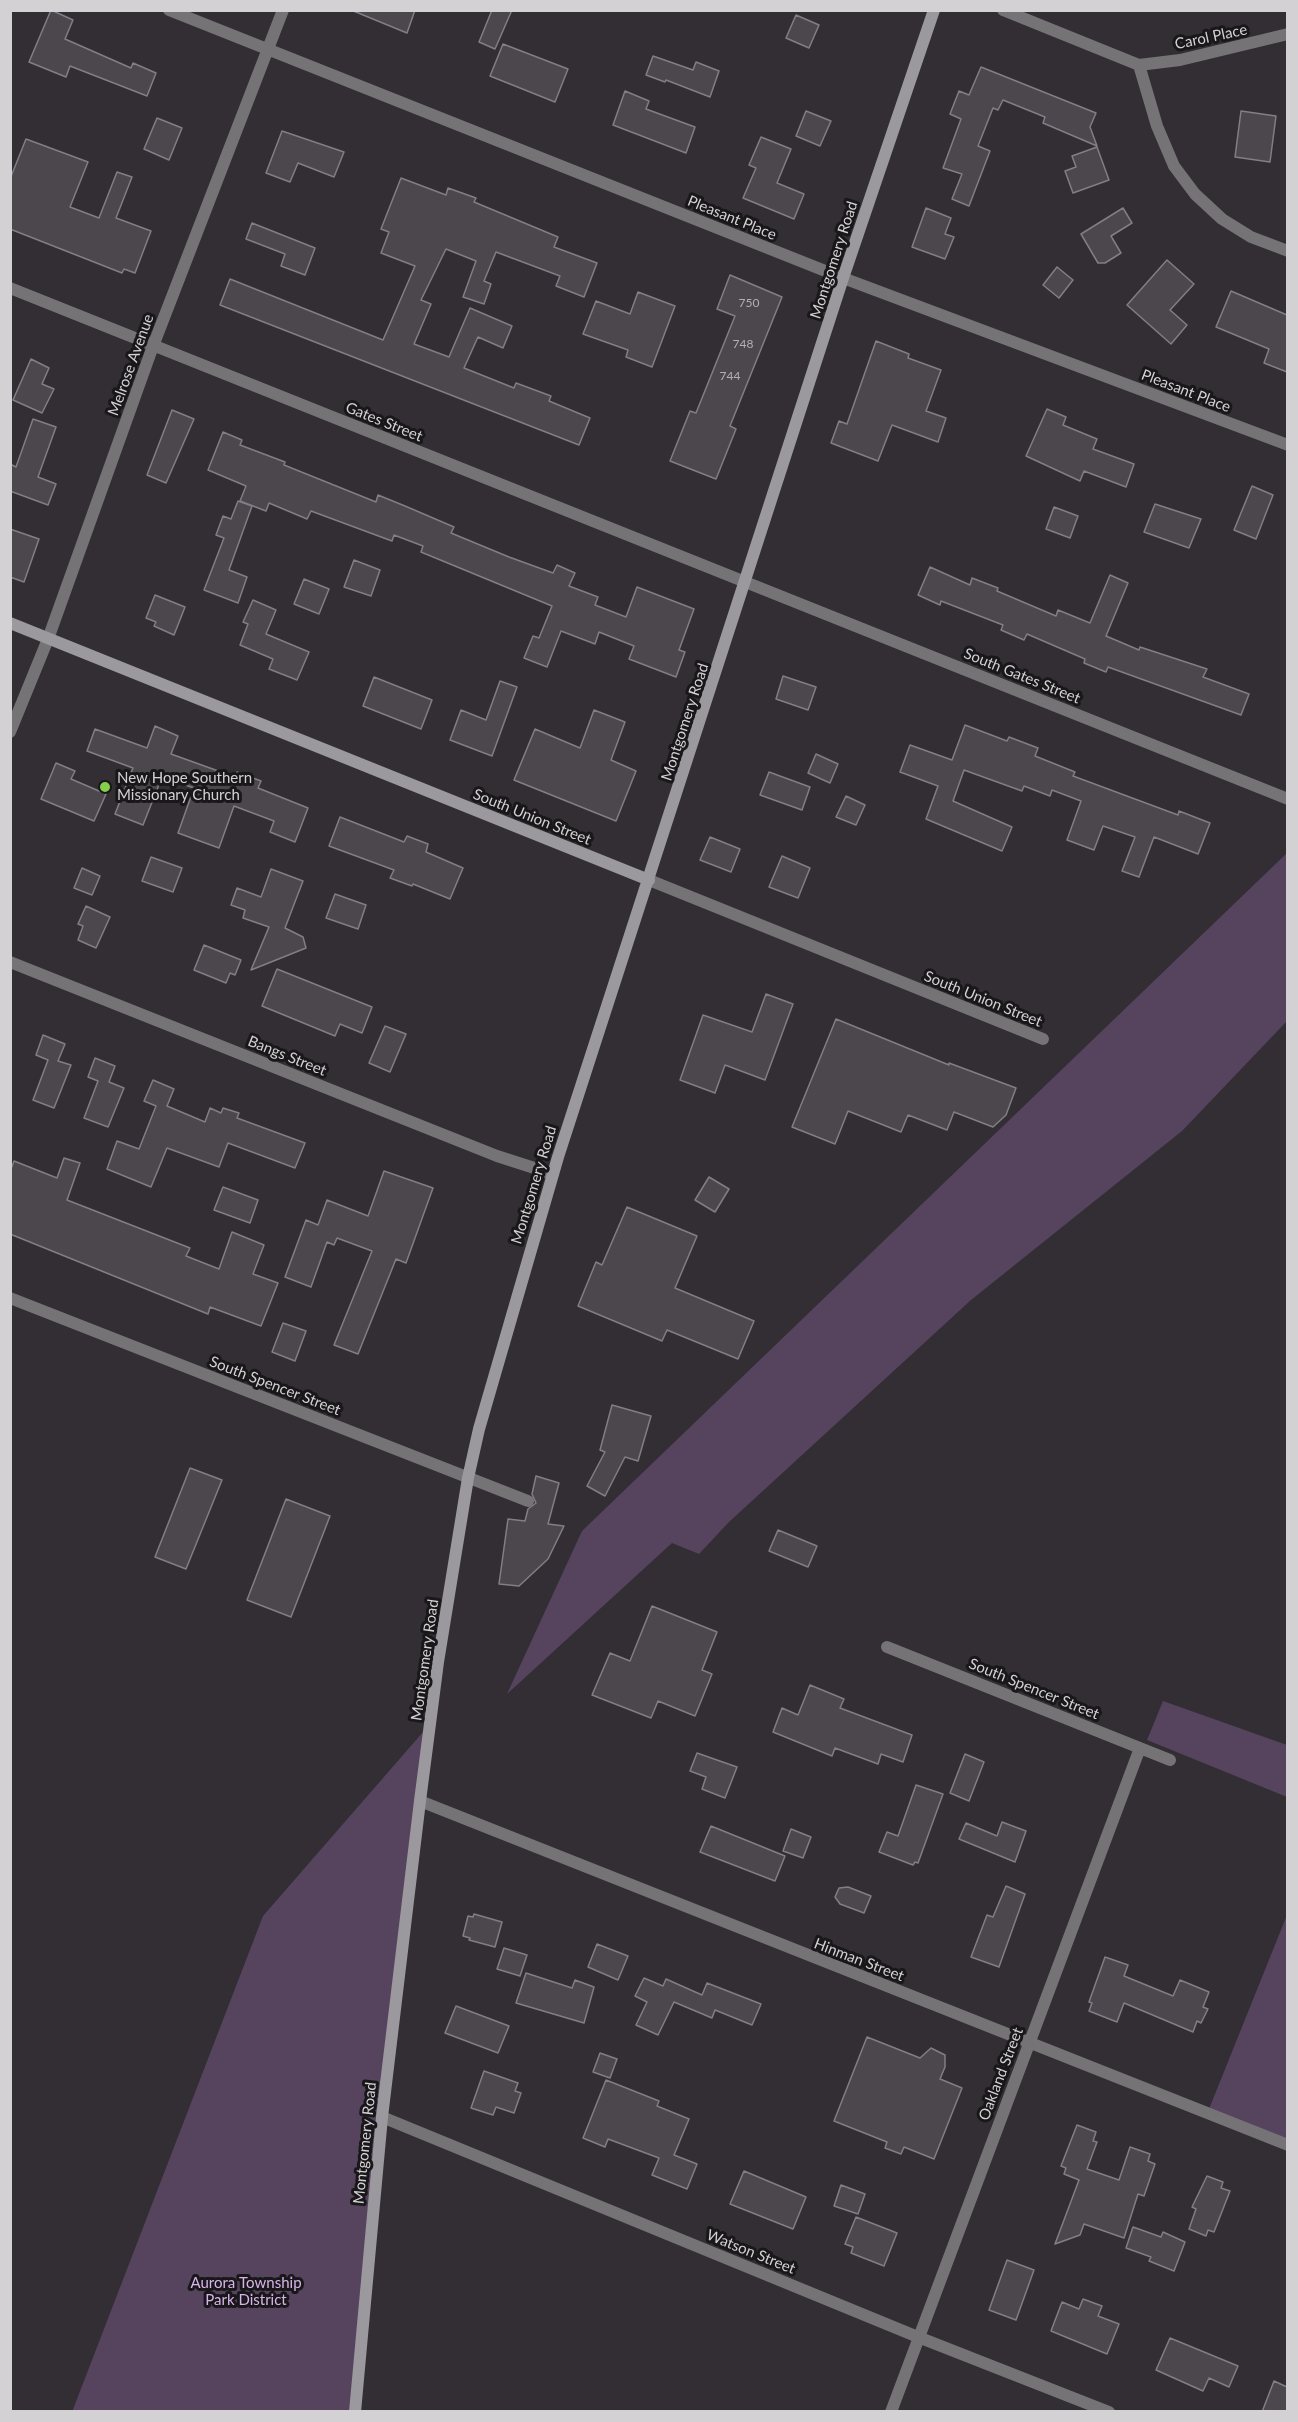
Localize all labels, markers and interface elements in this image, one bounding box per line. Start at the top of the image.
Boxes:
street label: Carol Place [1173,21,1249,53]
street label: Pleasant Place [685,192,779,244]
street label: Montgomery Road [806,199,862,321]
house number: 750 [739,296,759,310]
street label: Melrose Avenue [104,312,158,418]
house number: 748 [733,337,753,351]
street label: Pleasant Place [1139,366,1233,416]
house number: 744 [720,369,740,383]
street label: Gates Street [343,398,425,446]
street label: South Gates Street [961,644,1083,708]
street label: Montgomery Road [657,661,713,783]
place label: New Hope Southern Missionary Church [117,769,252,804]
marker: New Hope Southern Missionary Church [98,780,112,794]
street label: South Union Street [470,785,594,849]
street label: South Union Street [921,967,1045,1031]
street label: Bangs Street [245,1032,329,1080]
street label: Montgomery Road [507,1124,561,1246]
street label: South Spencer Street [207,1353,343,1419]
street label: Montgomery Road [408,1598,442,1722]
street label: South Spencer Street [966,1655,1102,1723]
street label: Hinman Street [812,1935,906,1985]
street label: Oakland Street [975,2025,1027,2123]
street label: Montgomery Road [350,2081,380,2205]
street label: Watson Street [704,2226,798,2278]
park label: Aurora Township Park District [190,2274,302,2309]

